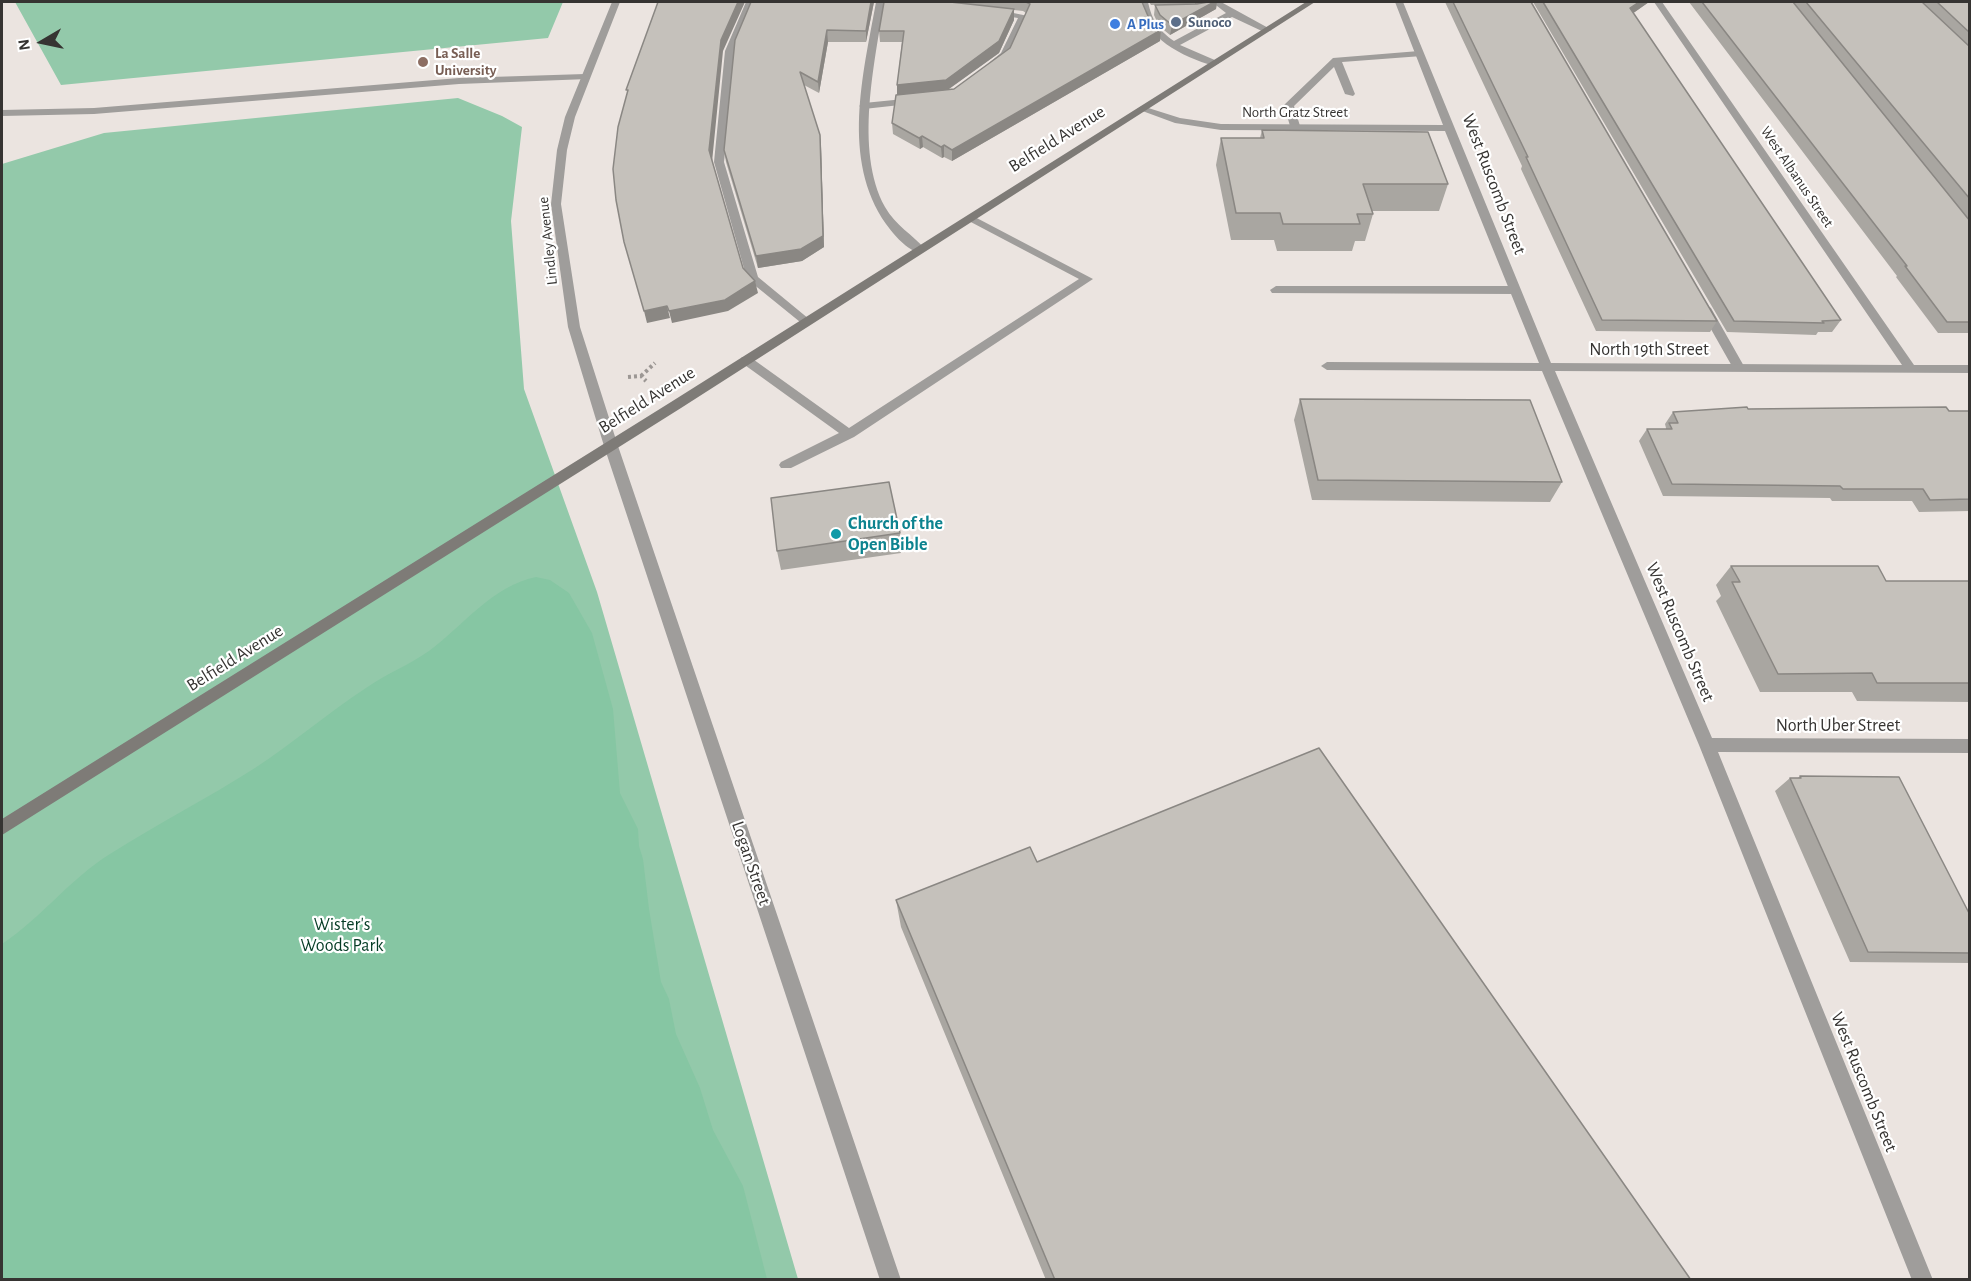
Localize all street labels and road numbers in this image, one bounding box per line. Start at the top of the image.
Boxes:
street label: Belfield Avenue [1005,101,1109,177]
street label: North Gratz Street [1242,103,1348,121]
street label: West Ruscomb Street [1457,111,1531,257]
street label: West Albanus Street [1757,123,1837,231]
street label: Lindley Avenue [534,196,562,286]
street label: North 19th Street [1589,339,1709,361]
street label: Belfield Avenue [595,362,699,438]
street label: West Ruscomb Street [1641,559,1719,705]
street label: Belfield Avenue [183,620,287,696]
street label: North Uber Street [1776,715,1900,737]
street label: Logan Street [727,818,775,908]
street label: West Ruscomb Street [1826,1009,1902,1155]

